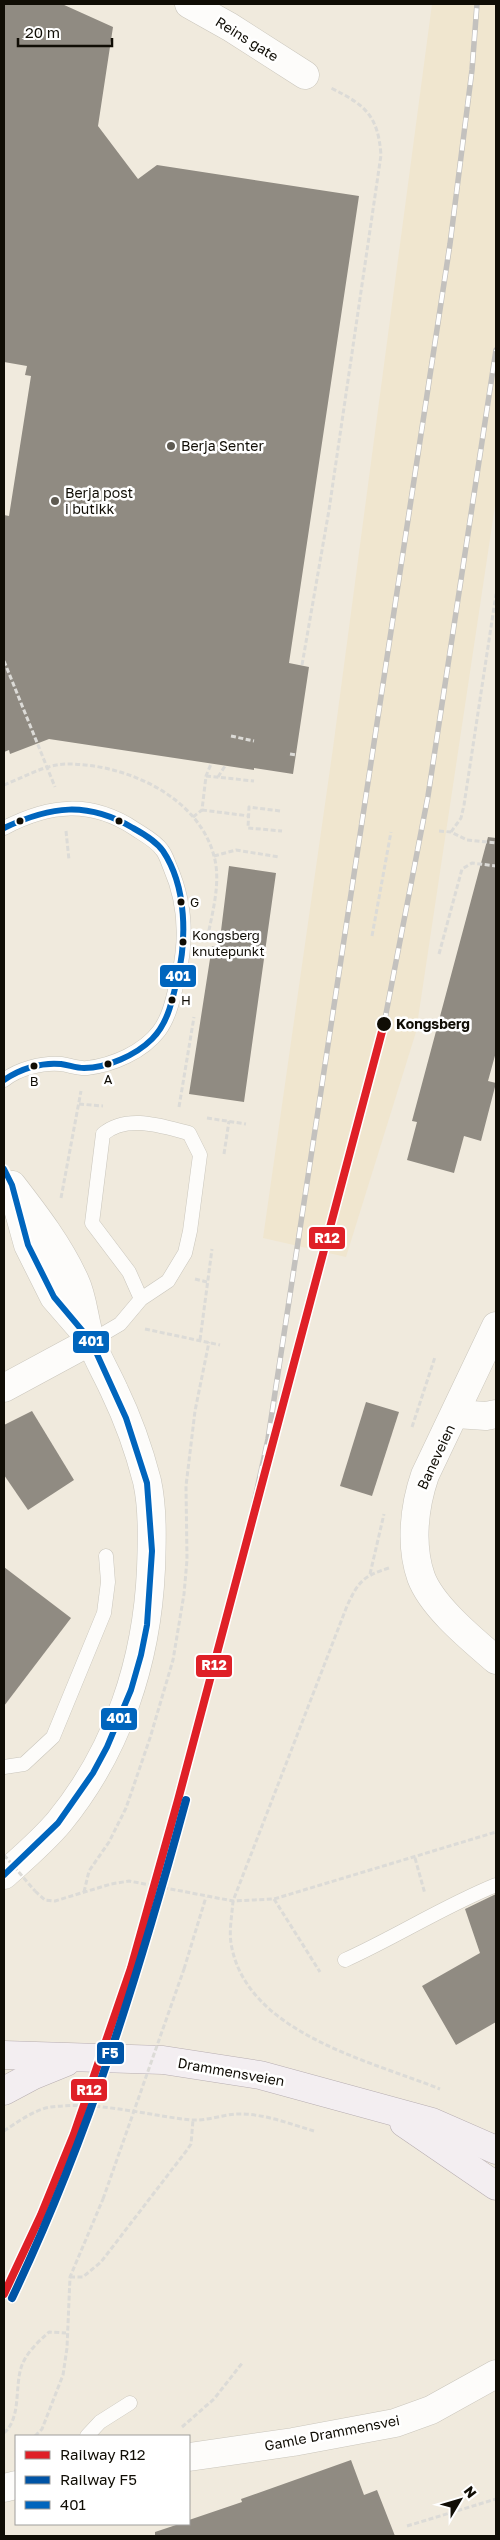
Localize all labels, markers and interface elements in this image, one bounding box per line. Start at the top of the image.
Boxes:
street label: Reins gate [213,13,282,65]
scale bar [18,15,111,47]
text: 20 m [25,23,60,41]
place label: Berja Senter [181,437,264,454]
marker: Berja Senter [165,440,177,452]
place label: Berja post i butikk [65,484,133,517]
marker: Berja post i butikk [49,495,61,507]
unlabelled marker [15,816,25,826]
unlabelled marker [114,816,124,826]
place label: G [190,894,199,910]
marker: G [176,897,186,907]
place label: Kongsberg knutepunkt [192,927,265,959]
marker: Kongsberg knutepunkt [178,937,188,947]
line badge: 401 [159,964,197,988]
text: 401 [165,967,191,984]
place label: H [181,992,191,1008]
marker: H [167,995,177,1005]
marker: Kongsberg [375,1015,393,1033]
place label: Kongsberg [396,1015,470,1032]
marker: A [103,1059,113,1069]
marker: B [29,1061,39,1071]
place label: A [104,1071,113,1087]
place label: B [30,1073,39,1089]
line badge: R12 [308,1226,346,1250]
text: R12 [314,1229,340,1246]
line badge: 401 [72,1330,110,1354]
text: 401 [78,1332,104,1349]
street label: Baneveien [413,1422,458,1492]
line badge: R12 [195,1654,233,1678]
text: R12 [201,1656,227,1673]
line badge: 401 [100,1707,138,1731]
text: 401 [106,1709,132,1726]
line badge: F5 [96,2041,125,2065]
text: F5 [102,2044,119,2061]
street label: Drammensveien [176,2054,286,2089]
line badge: R12 [70,2078,108,2102]
text: R12 [76,2081,102,2098]
street label: Gamle Drammensvei [263,2411,401,2454]
legend [15,2435,190,2525]
text: Railway R12 [60,2445,146,2463]
text: Railway F5 [60,2470,137,2488]
north arrow [435,2475,485,2525]
text: N [461,2482,481,2501]
text: 401 [60,2495,86,2513]

